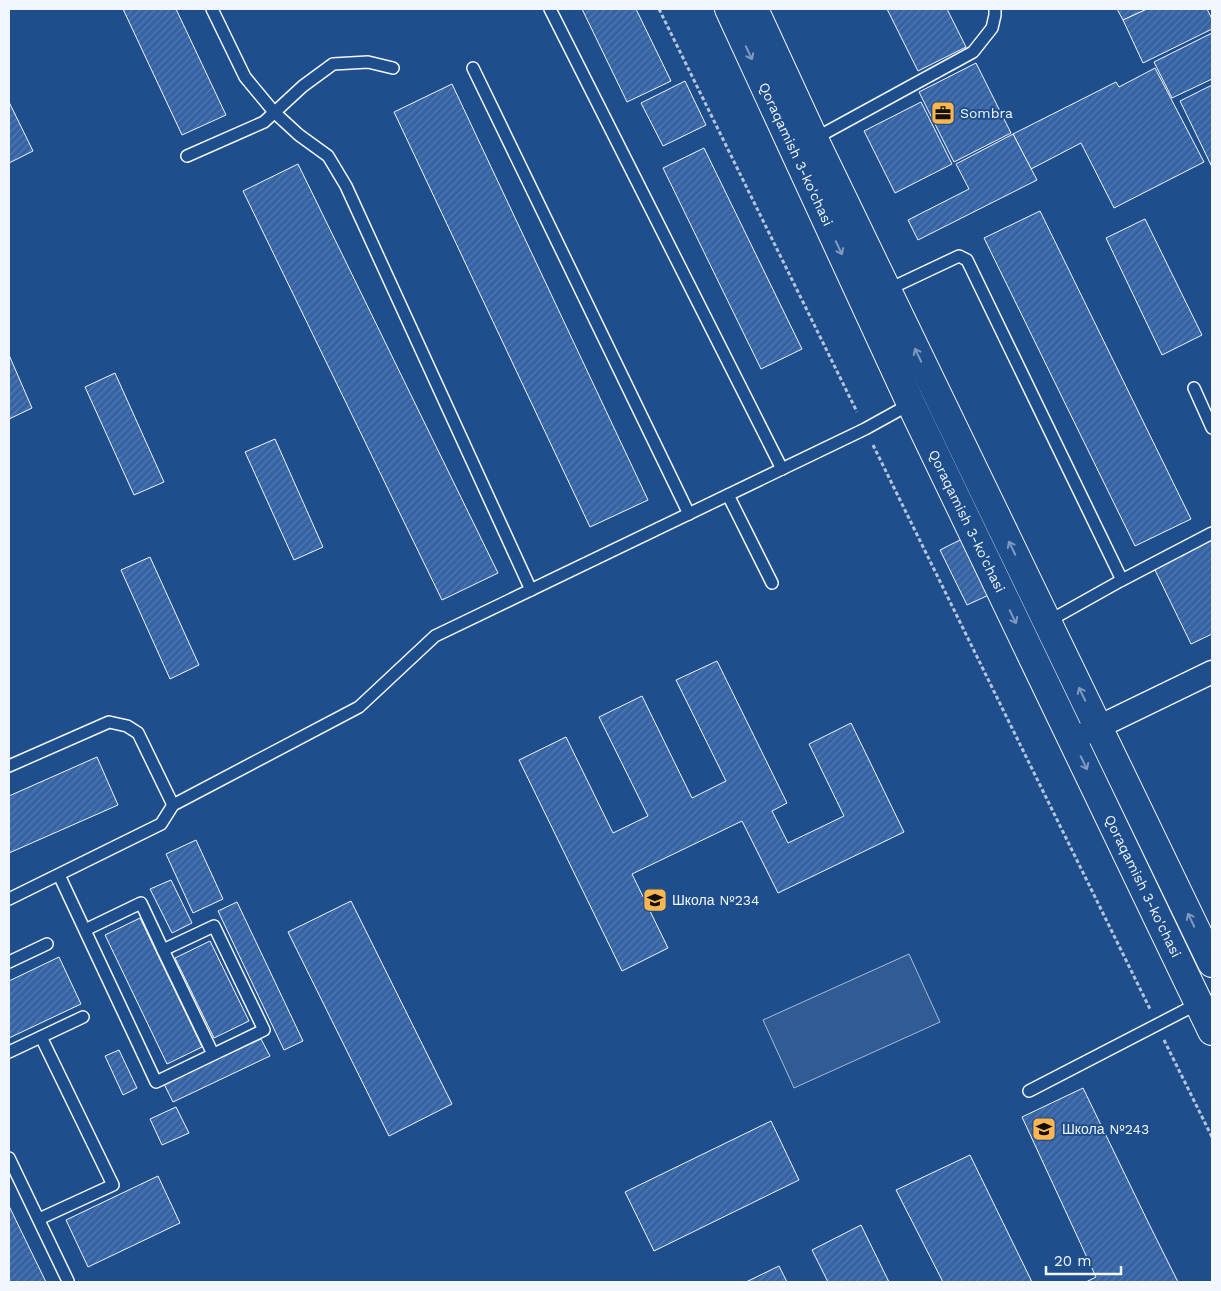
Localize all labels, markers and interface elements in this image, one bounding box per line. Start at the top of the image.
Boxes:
one-way arrow [745,45,755,60]
street label: Qoraqamish 3-ko'chasi [756,80,836,228]
office icon: Sombra [930,100,956,126]
place label: Sombra [960,105,1013,121]
one-way arrow [835,240,845,255]
one-way arrow [913,348,922,363]
street label: Qoraqamish 3-ko'chasi [925,447,1009,595]
one-way arrow [1006,541,1016,556]
one-way arrow [1009,609,1018,624]
one-way arrow [1077,687,1087,702]
one-way arrow [1079,755,1089,770]
street label: Qoraqamish 3-ko'chasi [1101,812,1185,960]
school or university icon: Школа №234 [642,887,668,913]
place label: Школа №234 [672,892,760,908]
one-way arrow [1186,912,1196,927]
school or university icon: Школа №243 [1031,1116,1057,1142]
place label: Школа №243 [1062,1121,1149,1137]
scale bar [1046,1244,1121,1276]
text: 20 m [1054,1252,1092,1270]

